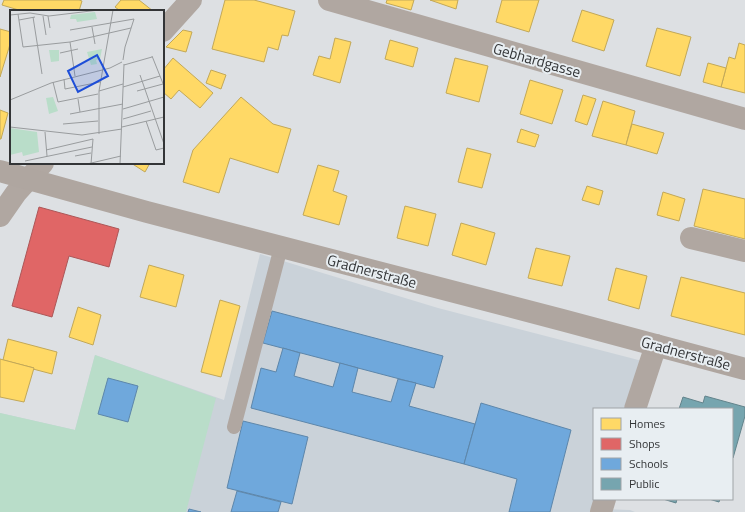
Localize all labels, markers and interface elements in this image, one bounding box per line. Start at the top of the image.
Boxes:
inset map [10,10,164,164]
street label: Gebhardgasse [491,37,583,83]
street label: Gradnerstraße [325,248,419,294]
street label: Gradnerstraße [639,330,733,376]
legend [593,408,733,500]
text: Homes [629,414,665,433]
text: Shops [629,434,661,453]
text: Schools [629,454,669,473]
text: Public [629,474,659,493]

